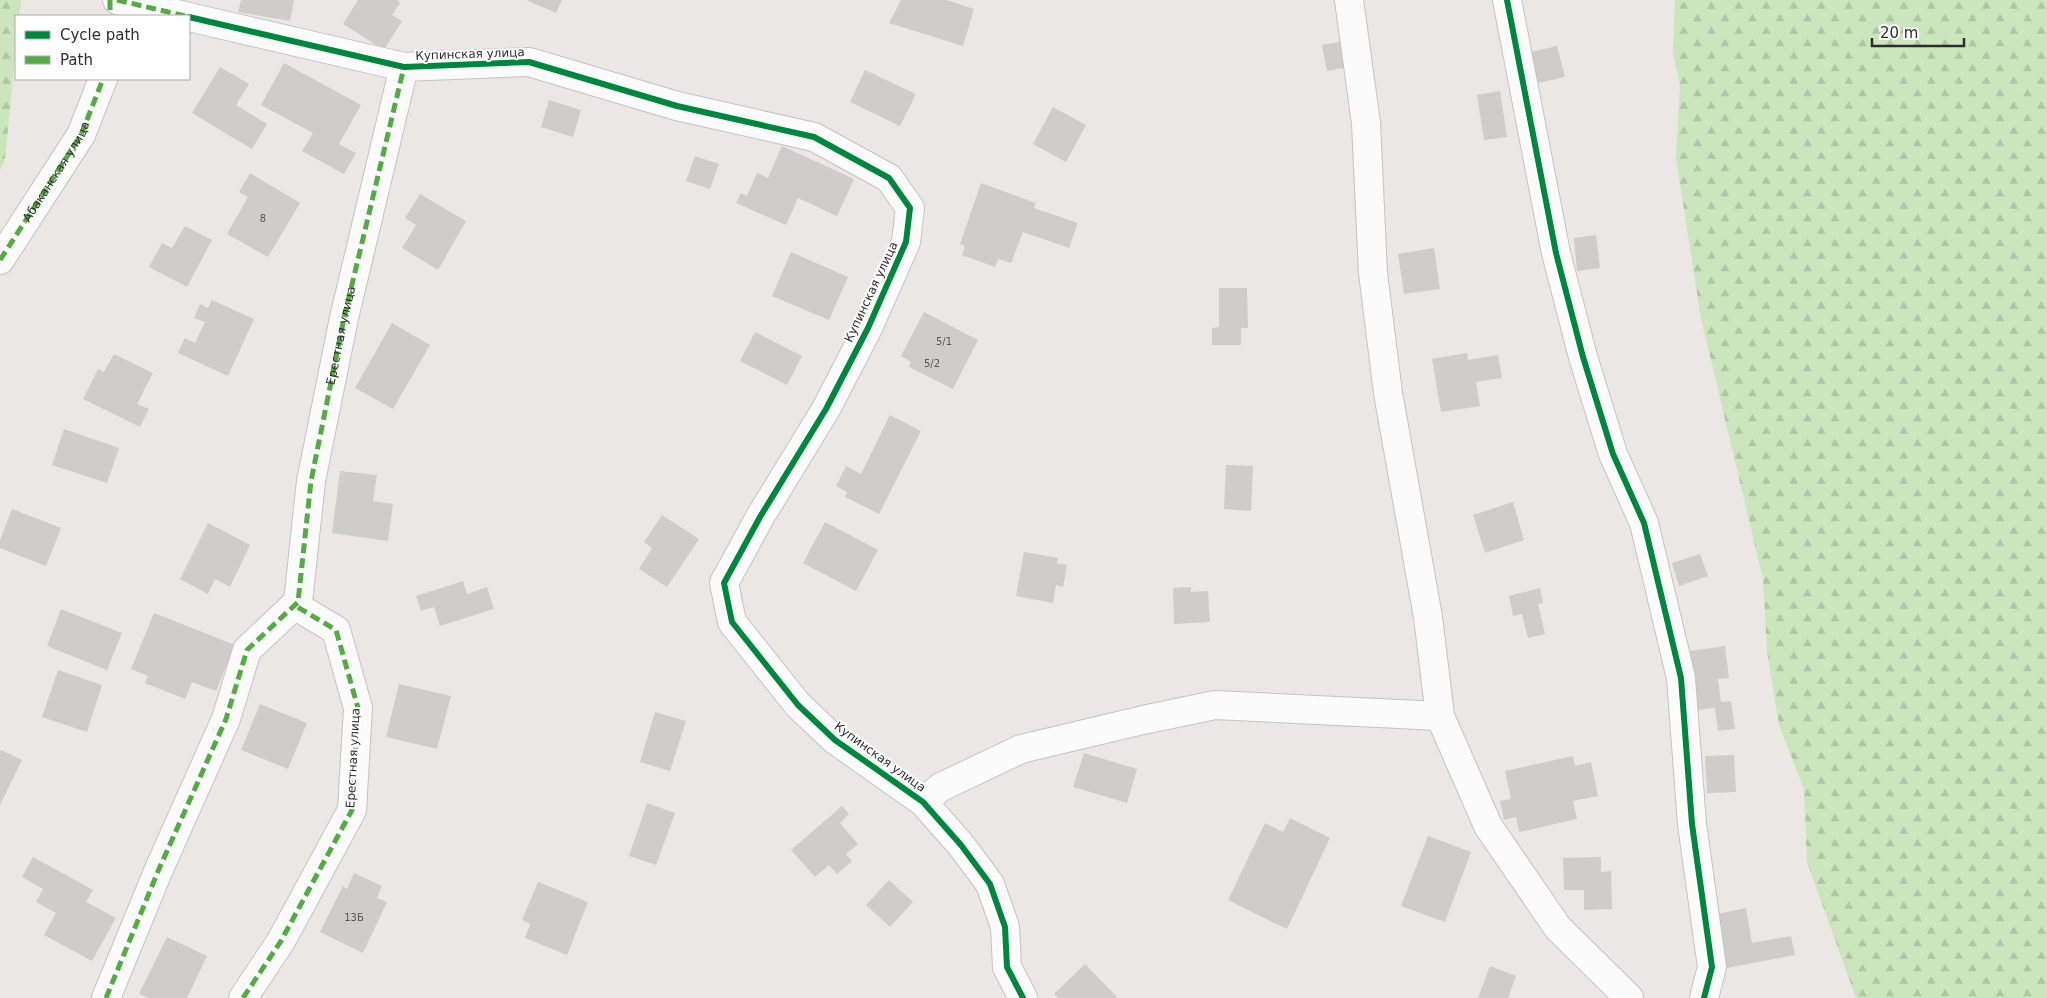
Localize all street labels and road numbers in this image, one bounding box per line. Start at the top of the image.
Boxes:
street label: Купинская улица [415,45,525,63]
street label: Абаканская улица [20,119,93,224]
street label: Купинская улица [842,239,900,345]
street label: Ерестная улица [324,285,358,386]
street label: Ерестная улица [343,707,363,809]
street label: Купинская улица [832,719,928,795]

